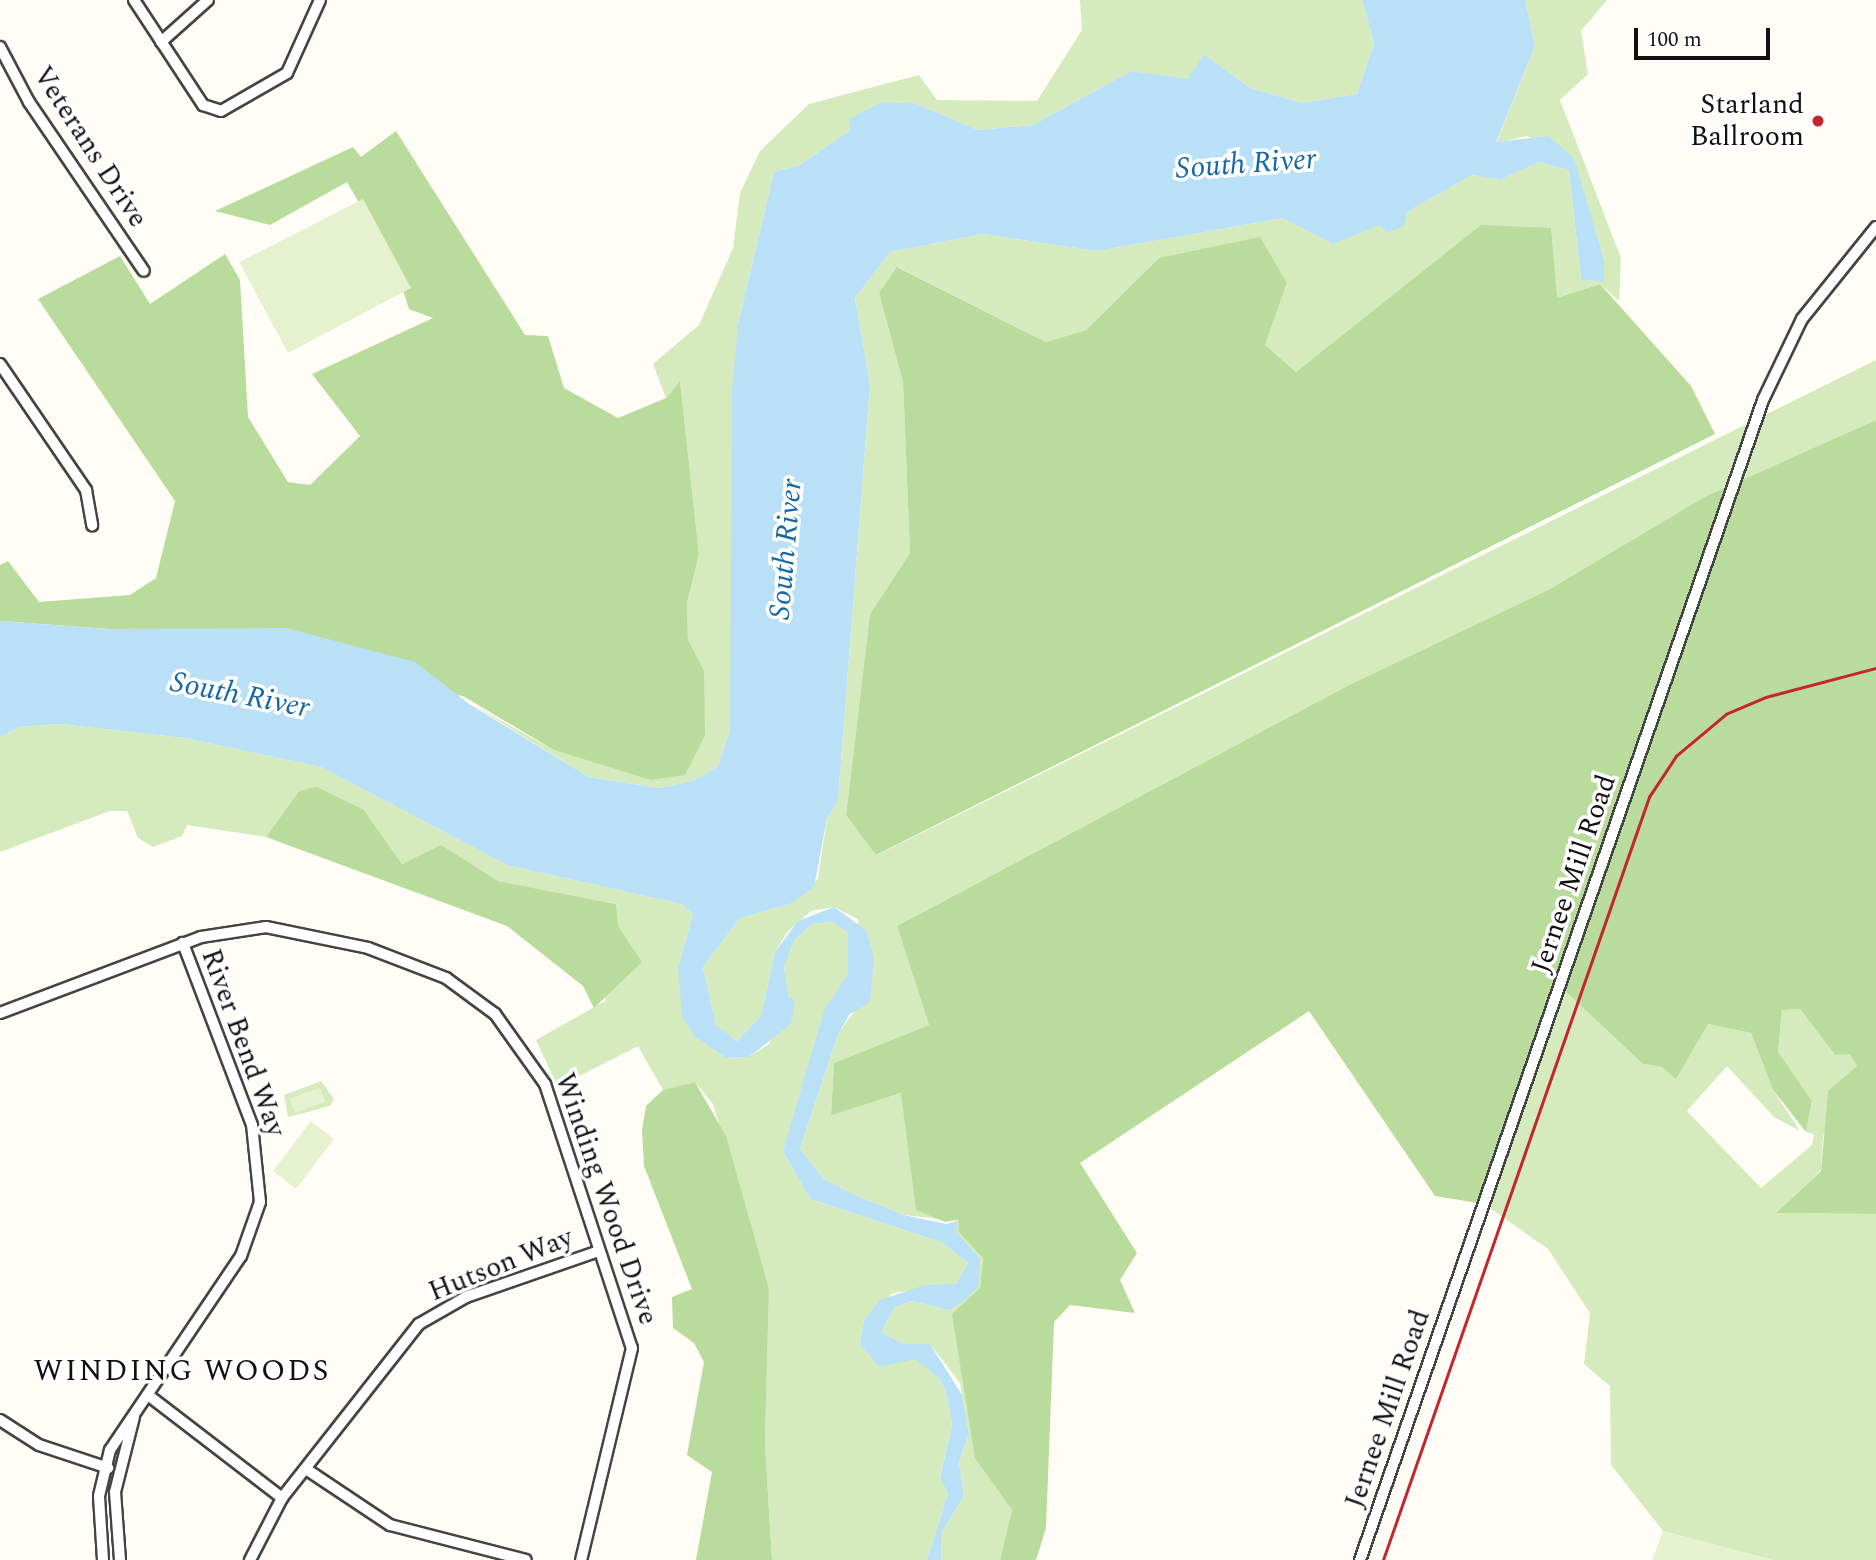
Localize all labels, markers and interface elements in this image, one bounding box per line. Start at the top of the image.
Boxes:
scale bar [1638,14,1774,58]
text: 100 m [1647,24,1702,56]
street label: Veterans Drive [25,60,155,234]
place label: Starland Ballroom [1690,88,1804,154]
marker: Starland Ballroom [1810,113,1826,129]
water label: South River [1174,141,1318,187]
water label: South River [762,477,810,621]
water label: South River [167,664,313,726]
street label: Jernee Mill Road [1524,770,1624,978]
street label: River Bend Way [193,944,293,1142]
street label: Winding Wood Drive [547,1069,665,1329]
street label: Hutson Way [424,1221,578,1309]
street label: Jernee Mill Road [1338,1305,1438,1513]
district label: WINDING WOODS [35,1353,329,1389]

